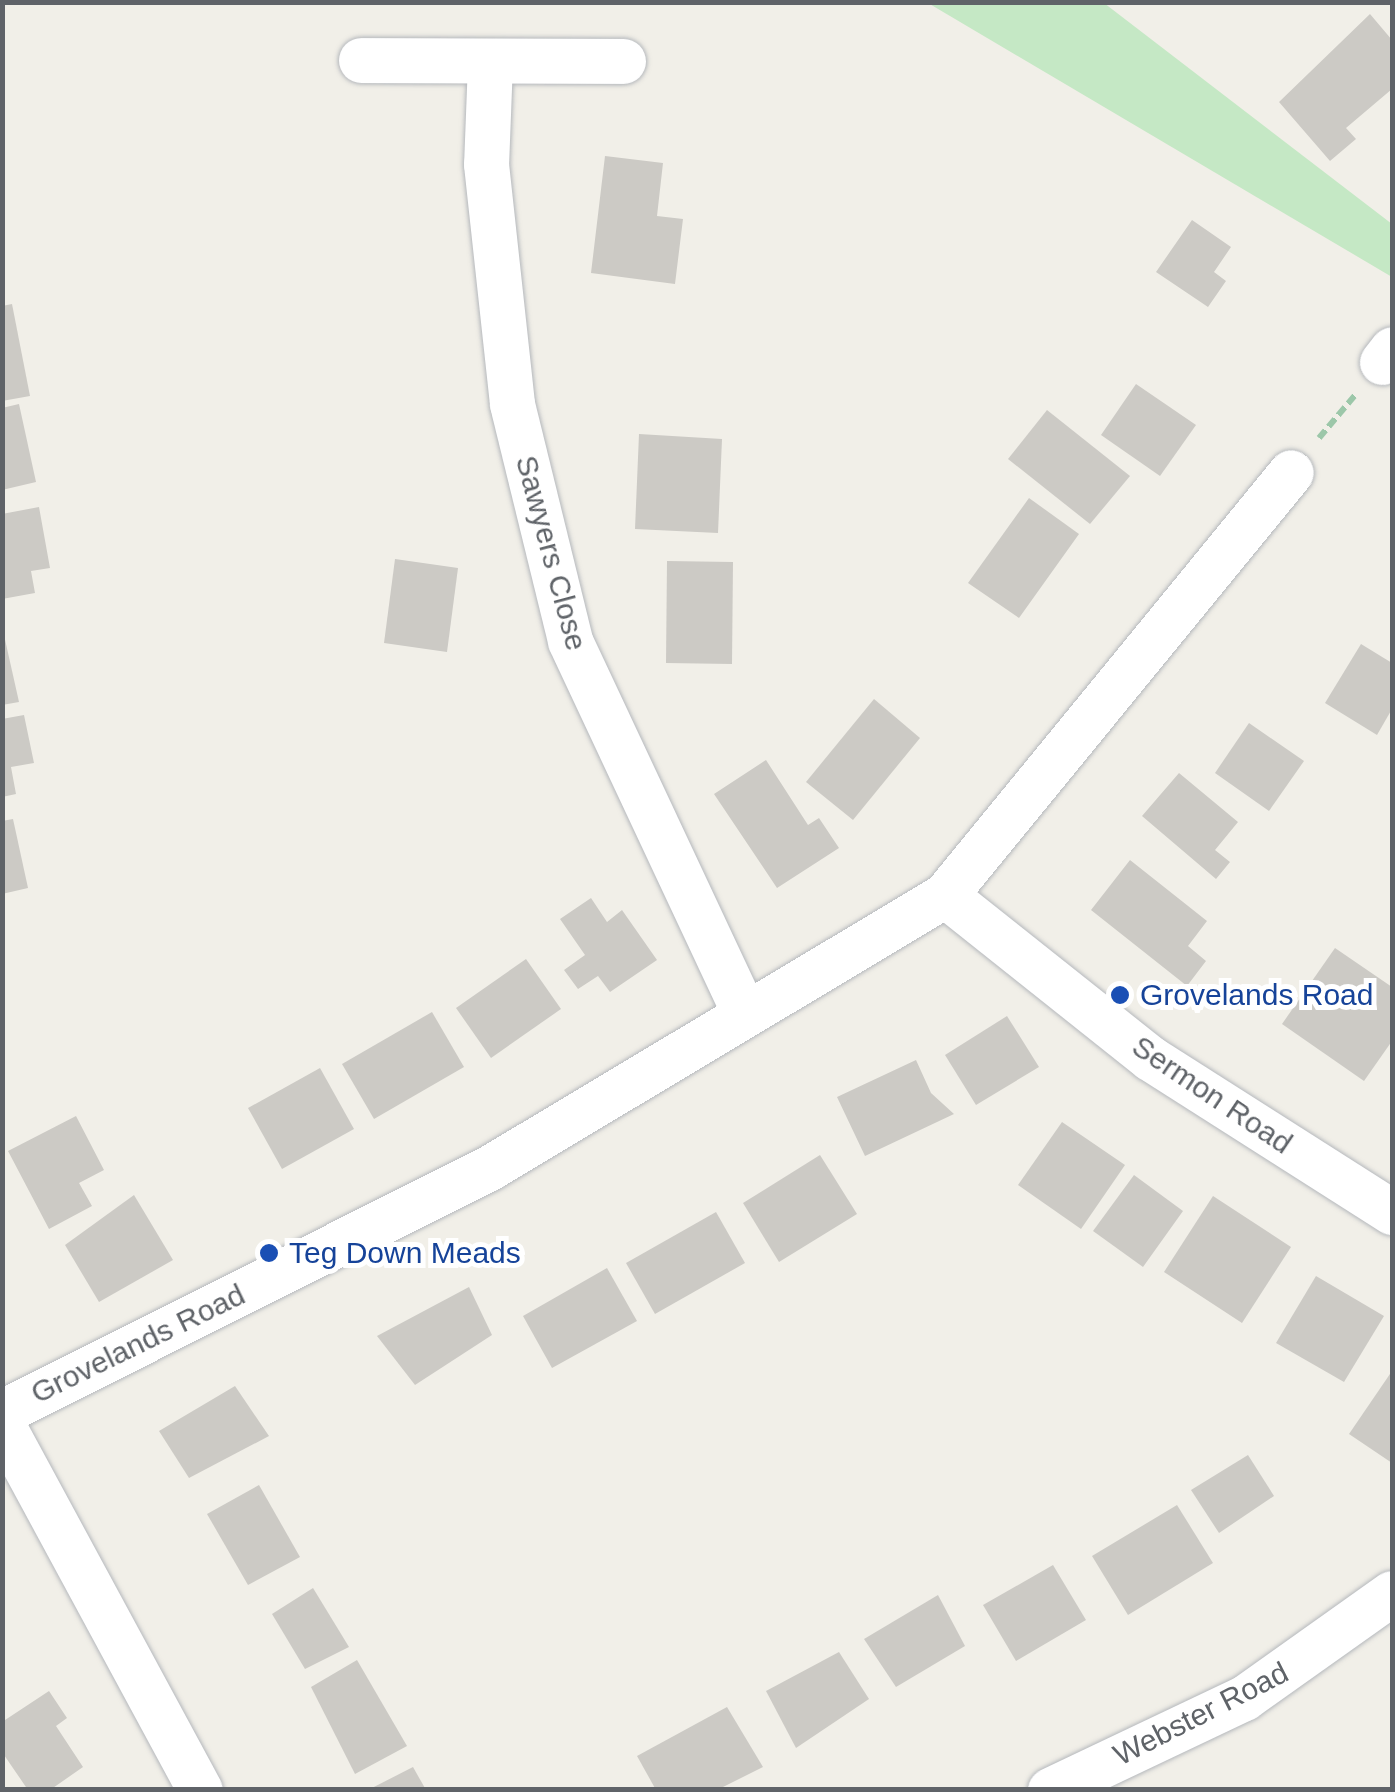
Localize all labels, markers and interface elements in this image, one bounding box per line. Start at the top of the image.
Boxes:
street label: Sawyers Close [508,452,594,654]
place label: Grovelands Road [1140,977,1373,1013]
marker: Grovelands Road [1109,984,1131,1006]
street label: Sermon Road [1125,1028,1299,1162]
place label: Teg Down Meads [289,1235,521,1271]
marker: Teg Down Meads [258,1242,280,1264]
street label: Grovelands Road [25,1277,251,1411]
street label: Webster Road [1108,1655,1294,1773]

